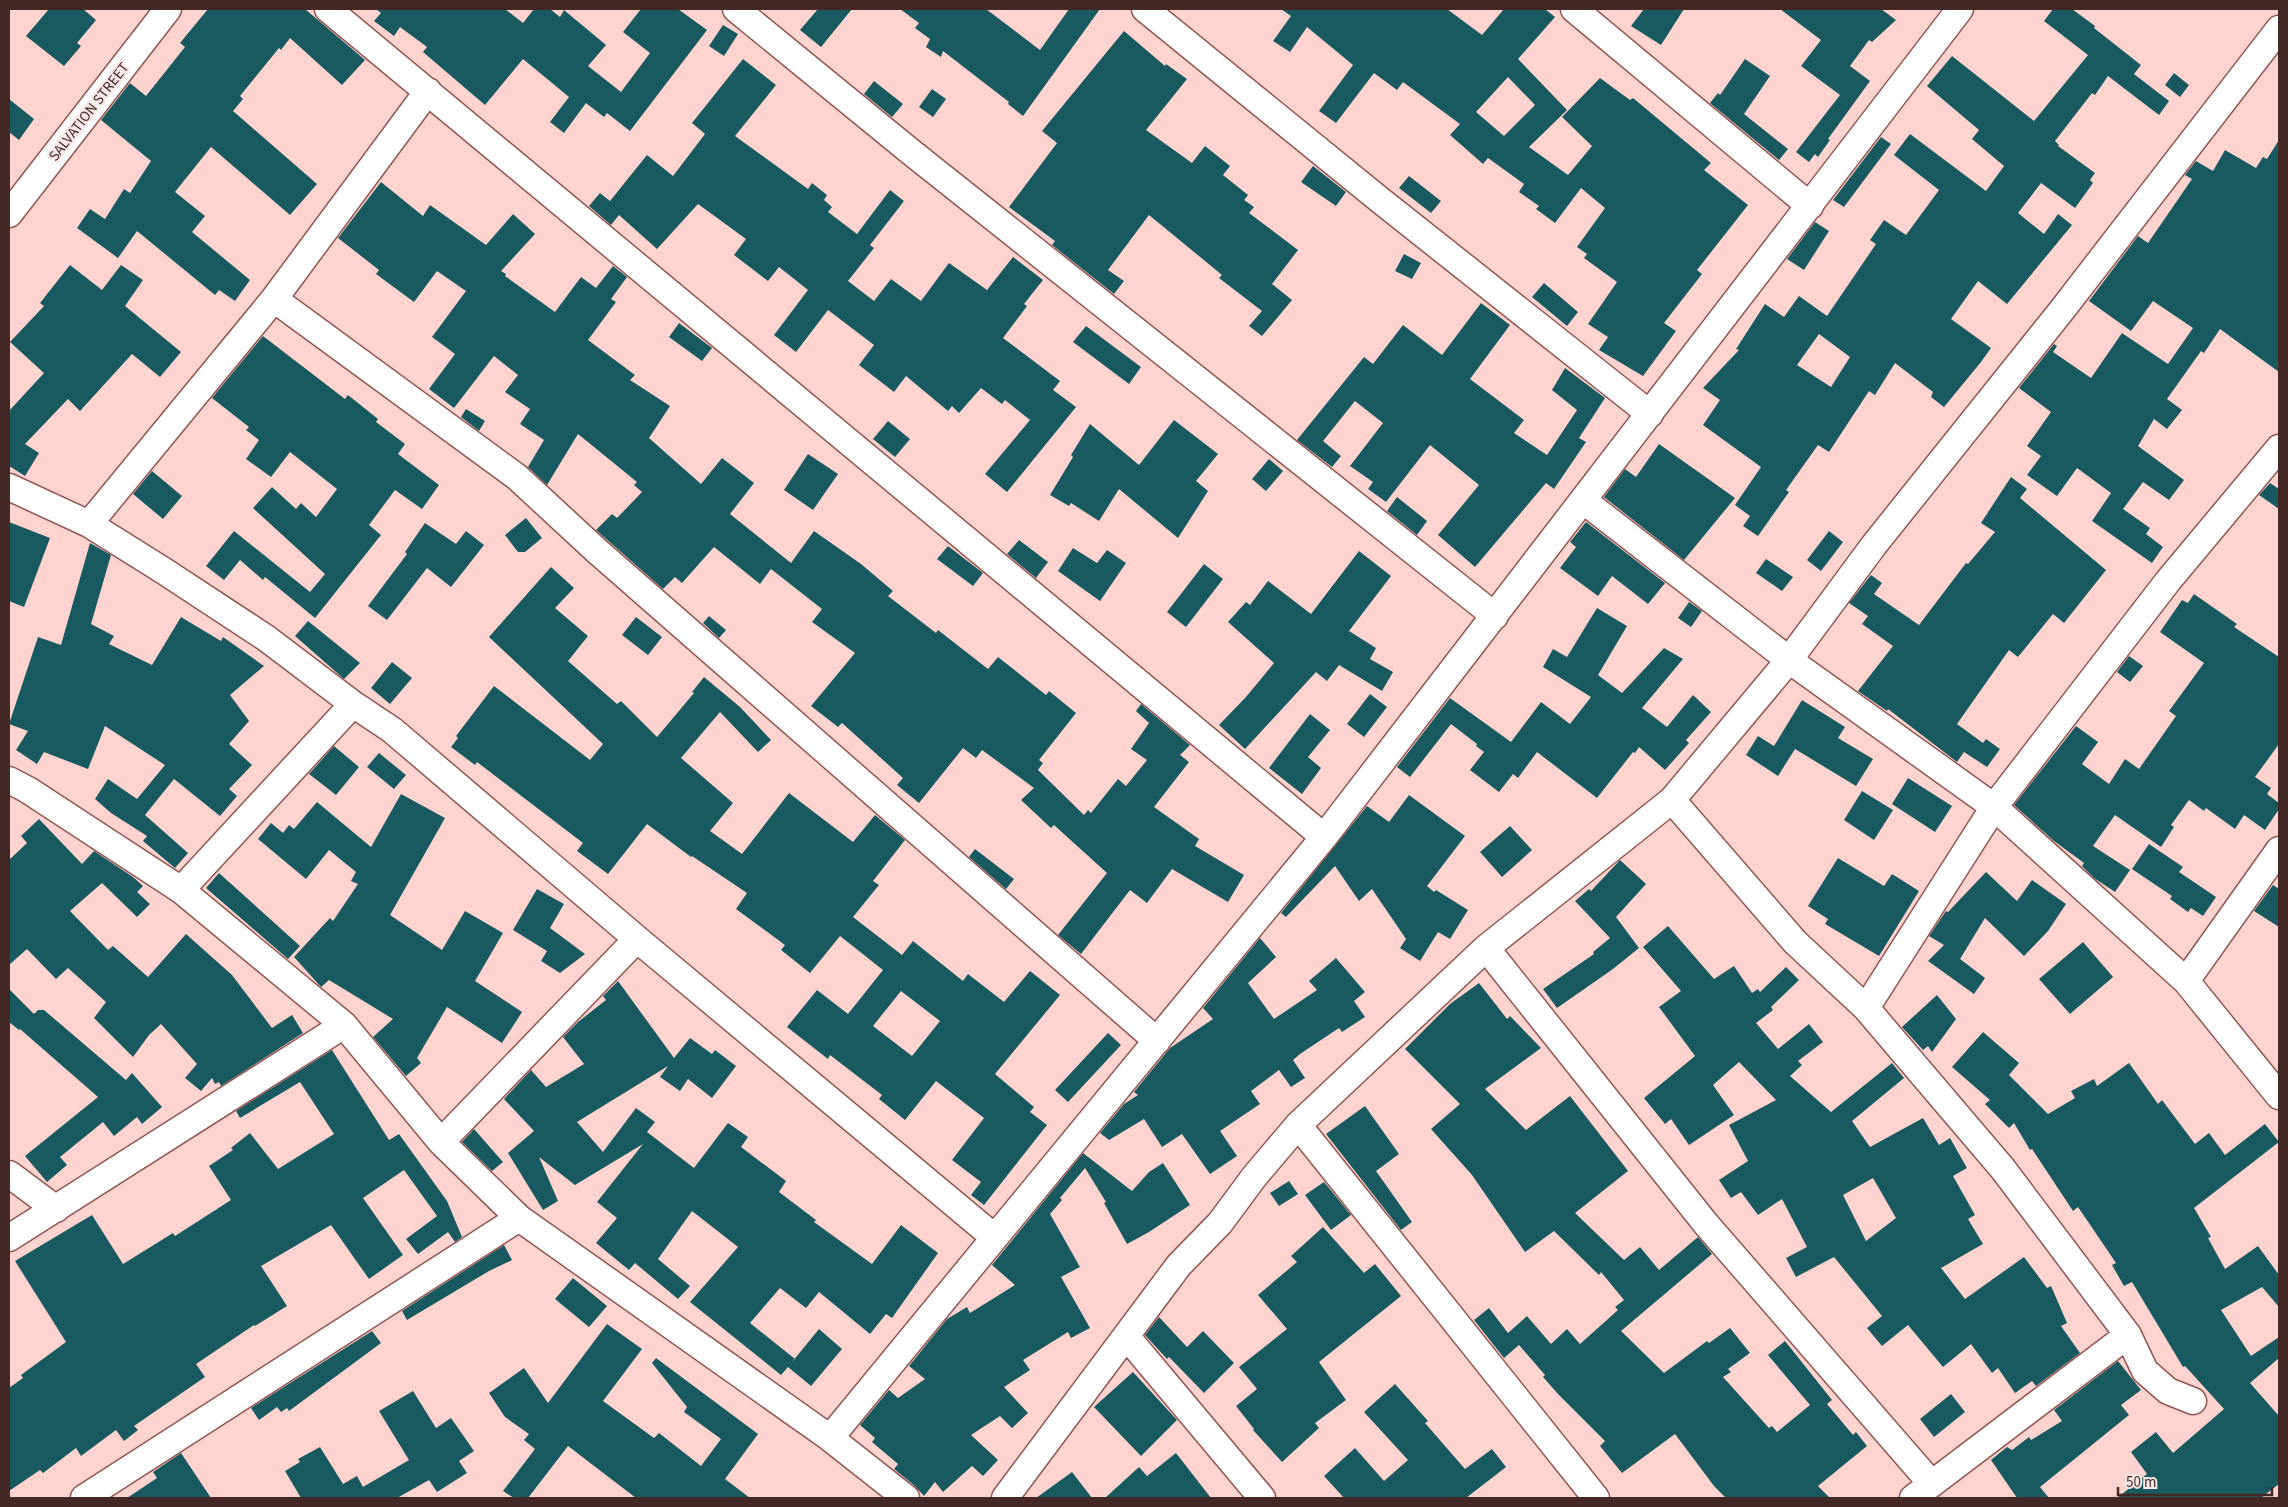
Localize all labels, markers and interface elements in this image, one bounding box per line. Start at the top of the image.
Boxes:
street label: SALVATION STREET [44,58,134,166]
scale bar [2118,1464,2272,1496]
text: 50 m [2126,1472,2156,1493]

